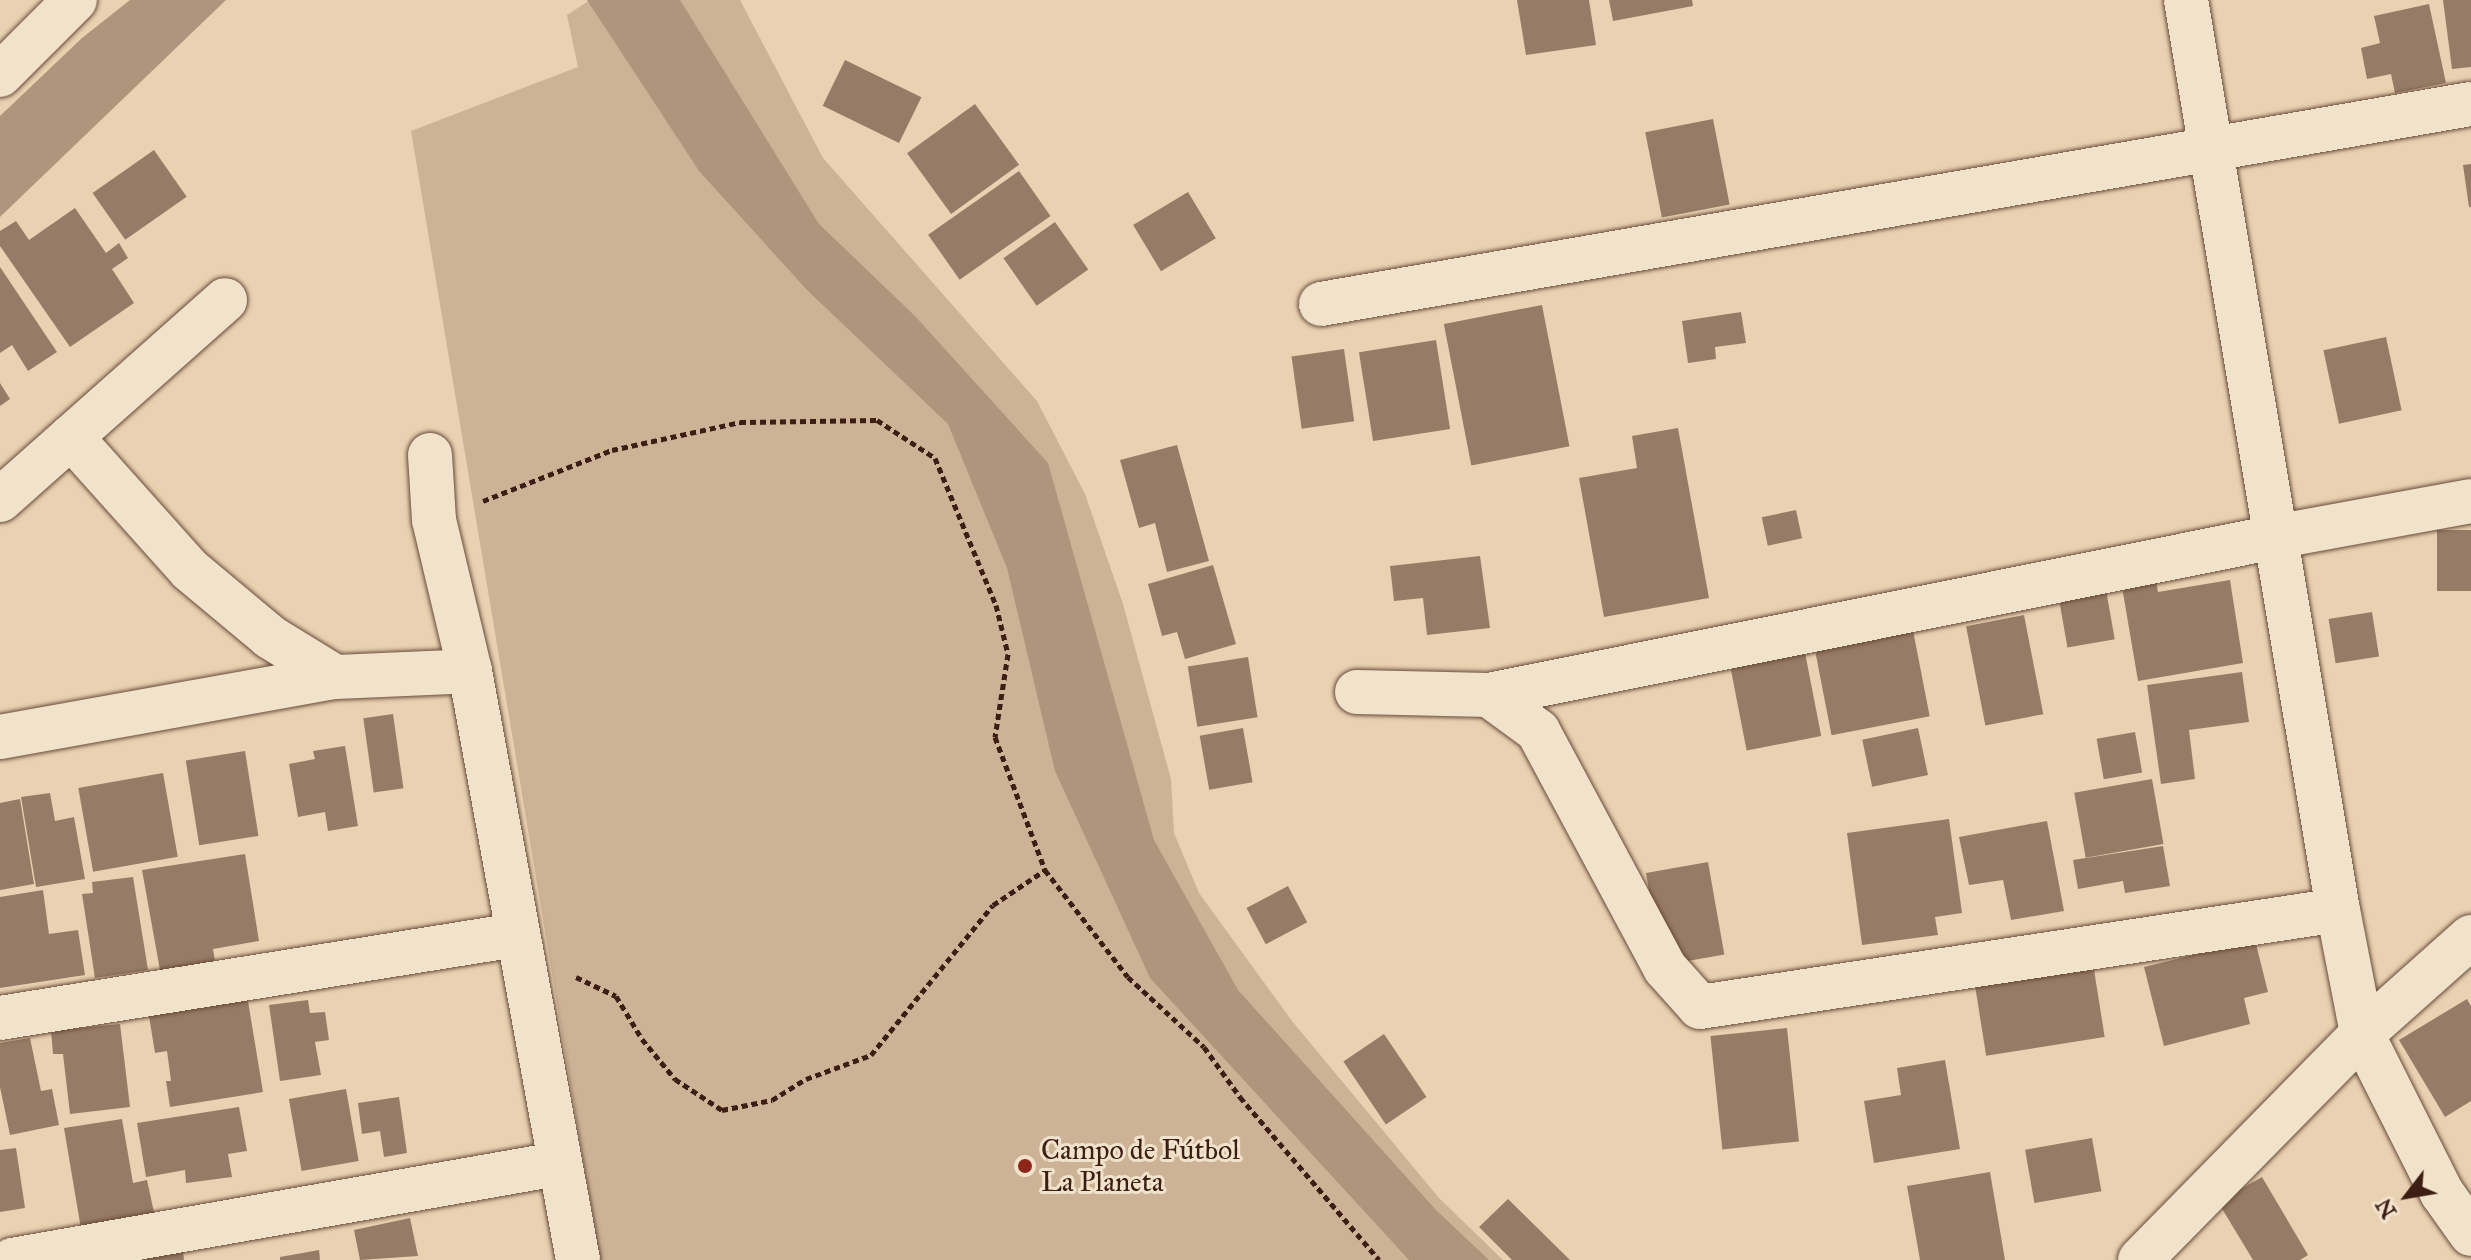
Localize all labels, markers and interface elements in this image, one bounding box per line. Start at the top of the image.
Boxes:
place label: Campo de Fútbol La Planeta [1041,1133,1240,1199]
north arrow [2367,1156,2447,1236]
marker: Campo de Fútbol La Planeta [1016,1157,1034,1175]
text: N [2370,1194,2402,1224]

